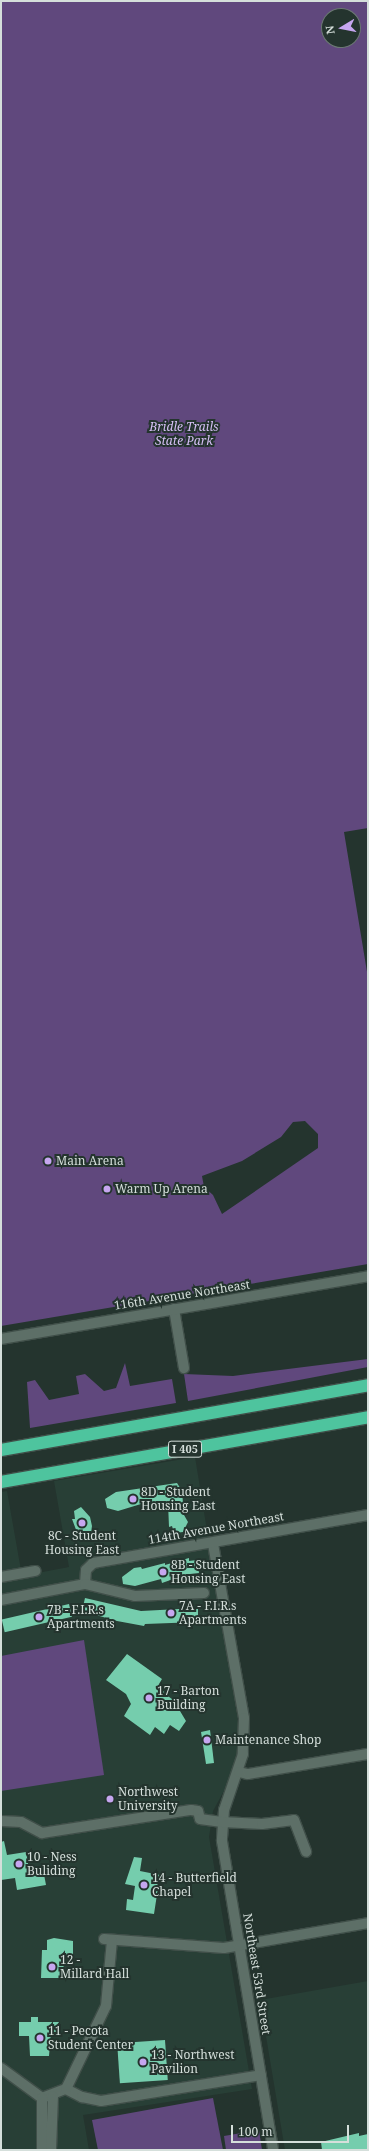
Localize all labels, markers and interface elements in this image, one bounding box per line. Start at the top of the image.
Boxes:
north arrow [321,8,361,48]
text: N [322,24,338,36]
park label: Bridle Trails State Park [149,420,219,448]
place label: Main Arena [56,1154,124,1168]
marker: Main Arena [43,1156,53,1166]
place label: Warm Up Arena [115,1182,208,1196]
marker: Warm Up Arena [102,1184,112,1194]
street label: 116th Avenue Northeast [113,1277,251,1313]
road number: I 405 [168,1440,202,1458]
place label: 8D - Student Housing East [141,1485,215,1513]
marker: 8D - Student Housing East [128,1494,138,1504]
street label: 114th Avenue Northeast [147,1509,285,1547]
marker: 8C - Student Housing East [77,1518,87,1528]
place label: 8C - Student Housing East [45,1529,119,1557]
place label: 8B - Student Housing East [171,1558,245,1586]
marker: 8B - Student Housing East [158,1567,168,1577]
place label: 7A - F.I.R.s Apartments [179,1599,247,1627]
place label: 7B - F.I.R.s Apartments [47,1603,115,1631]
marker: 7A - F.I.R.s Apartments [166,1608,176,1618]
marker: 7B - F.I.R.s Apartments [34,1612,44,1622]
place label: 17 - Barton Building [157,1684,220,1712]
marker: 17 - Barton Building [144,1693,154,1703]
place label: Maintenance Shop [215,1733,321,1747]
marker: Maintenance Shop [202,1735,212,1745]
place label: Northwest University [118,1785,178,1813]
marker: Northwest University [105,1794,115,1804]
place label: 10 - Ness Buliding [27,1850,77,1878]
marker: 10 - Ness Buliding [14,1859,24,1869]
place label: 14 - Butterfield Chapel [152,1871,237,1899]
marker: 14 - Butterfield Chapel [139,1880,149,1890]
street label: Northeast 53rd Street [240,1912,274,2036]
place label: 12 - Millard Hall [60,1953,129,1981]
marker: 12 - Millard Hall [47,1962,57,1972]
place label: 11 - Pecota Student Center [48,2024,133,2052]
marker: 11 - Pecota Student Center [35,2033,45,2043]
place label: 13 - Northwest Pavilion [151,2048,234,2076]
marker: 13 - Northwest Pavilion [138,2057,148,2067]
scale bar [233,2117,351,2143]
text: 100 m [238,2123,273,2140]

